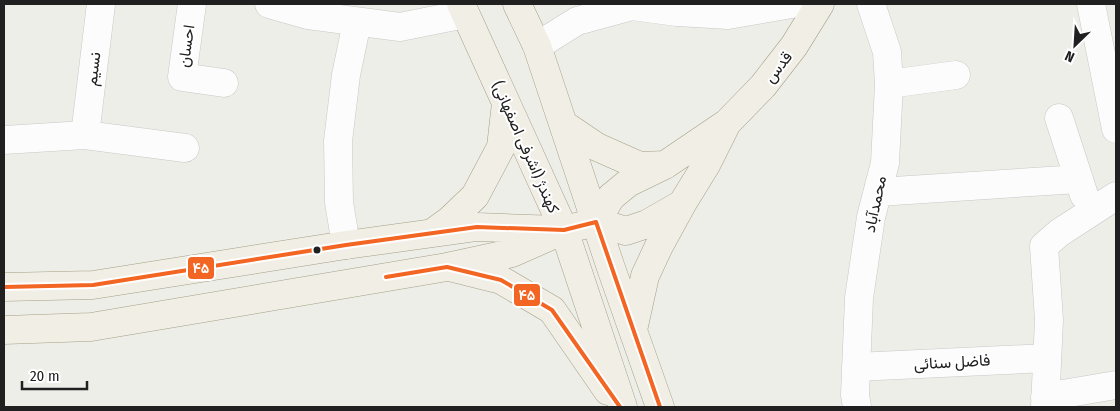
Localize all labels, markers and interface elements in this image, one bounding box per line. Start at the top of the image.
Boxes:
north arrow [1050,20,1100,70]
street label: احسان [174,23,198,69]
street label: قدس [760,47,797,87]
text: N [1062,47,1077,66]
street label: نسیم [81,51,105,87]
street label: کهندژ (اشرفی اصفهانی) [487,78,564,216]
street label: محمدآباد [860,174,890,234]
unlabelled marker [312,245,322,255]
line badge: ۴۵ [187,256,215,280]
text: ۴۵ [193,260,209,277]
line badge: ۴۵ [513,283,541,307]
text: ۴۵ [519,287,535,304]
street label: فاضل سنائی [913,351,991,374]
scale bar [22,358,88,390]
text: 20 m [30,367,60,385]

